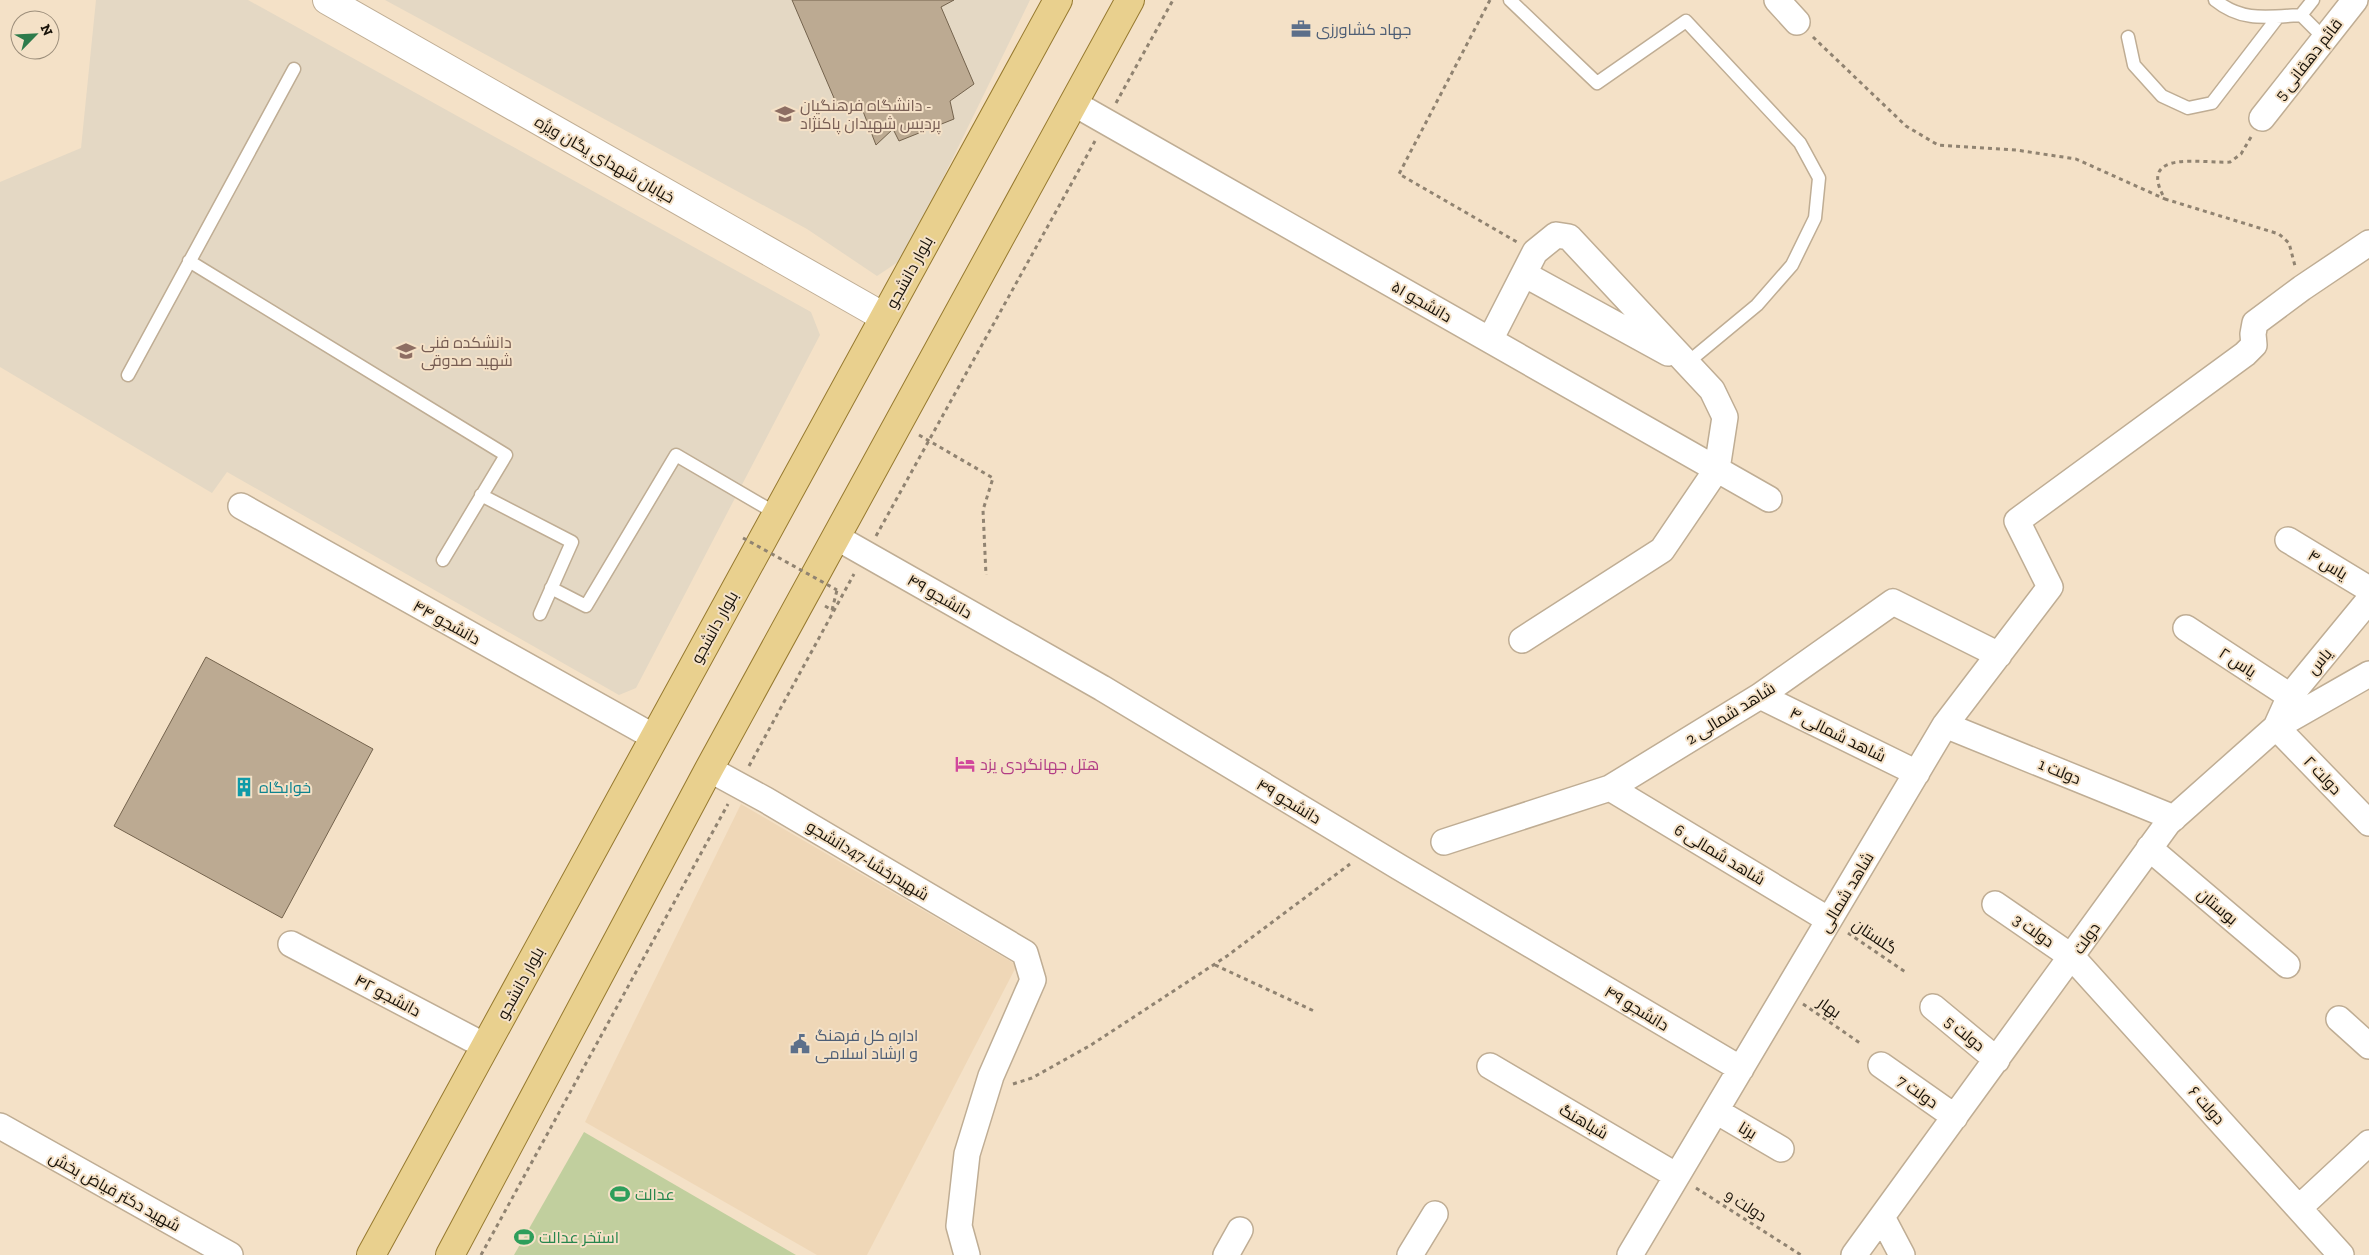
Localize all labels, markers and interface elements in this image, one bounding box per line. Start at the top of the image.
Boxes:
north arrow [10,10,60,60]
street label: قائم دهقانی 5 [2271,15,2348,105]
office icon: جهاد کشاورزی [1290,18,1312,40]
place label: جهاد کشاورزی [1316,20,1411,40]
text: N [36,22,56,39]
place label: دانشگاه فرهنگیان - پردیس شهیدان پاکنژاد [800,96,942,135]
school or university icon: دانشگاه فرهنگیان - پردیس شهیدان پاکنژاد [774,103,796,125]
street label: خیابان شهدای یگان ویژه [531,112,678,208]
street label: بلوار دانشجو [882,233,937,312]
street label: دانشجو ۵۱ [1388,277,1455,326]
place label: دانشکده فنی شهید صدوقی [421,333,513,371]
school or university icon: دانشکده فنی شهید صدوقی [395,340,417,362]
street label: یاس ۴ [2304,545,2352,585]
street label: دانشجو ۴۹ [904,570,975,623]
street label: بلوار دانشجو [687,588,742,667]
street label: دانشجو ۴۴ [410,596,484,649]
street label: یاس ۲ [2215,643,2260,683]
street label: یاس [2303,644,2337,679]
street label: شاهد شمالی 2 [1682,678,1779,749]
street label: شاهد شمالی ۴ [1786,703,1889,767]
street label: دولت ۲ [2300,752,2345,798]
hotel icon: هتل جهانگردی یزد [954,753,976,775]
street label: دولت 1 [2036,754,2084,788]
place label: هتل جهانگردی یزد [980,755,1099,775]
street label: دانشجو ۴۹ [1253,775,1324,828]
building icon: خوابگاه [233,776,255,798]
place label: خوابگاه [259,778,311,797]
street label: شهیدرخشا-47دانشجو [803,816,932,905]
street label: شاهد شمالی 6 [1670,820,1768,890]
street label: شاهد شمالی [1815,849,1879,936]
street label: بوستان [2193,884,2242,929]
street label: دولت 3 [2010,910,2058,951]
street label: گلستان [1848,915,1901,959]
street label: دولت [2069,919,2104,958]
street label: بلوار دانشجو [493,944,548,1023]
street label: دانشجو ۴۲ [352,970,424,1021]
street label: دانشجو ۴۹ [1601,982,1672,1035]
street label: بهار [1813,992,1845,1023]
street label: دولت 5 [1941,1012,1988,1055]
place label: اداره کل فرهنگ و ارشاد اسلامی [815,1026,918,1064]
public building icon: اداره کل فرهنگ و ارشاد اسلامی [789,1033,811,1055]
street label: دولت 7 [1894,1071,1942,1112]
street label: دولت ۶ [2184,1082,2229,1128]
street label: شباهنگ [1556,1100,1612,1143]
street label: برنا [1735,1118,1760,1143]
street label: شهید دکتر فیاض بخش [45,1147,184,1236]
sports icon: عدالت [609,1183,631,1205]
place label: عدالت [635,1185,675,1204]
street label: دولت 9 [1721,1185,1770,1226]
sports icon: استخر عدالت [513,1226,535,1248]
place label: استخر عدالت [539,1228,619,1247]

